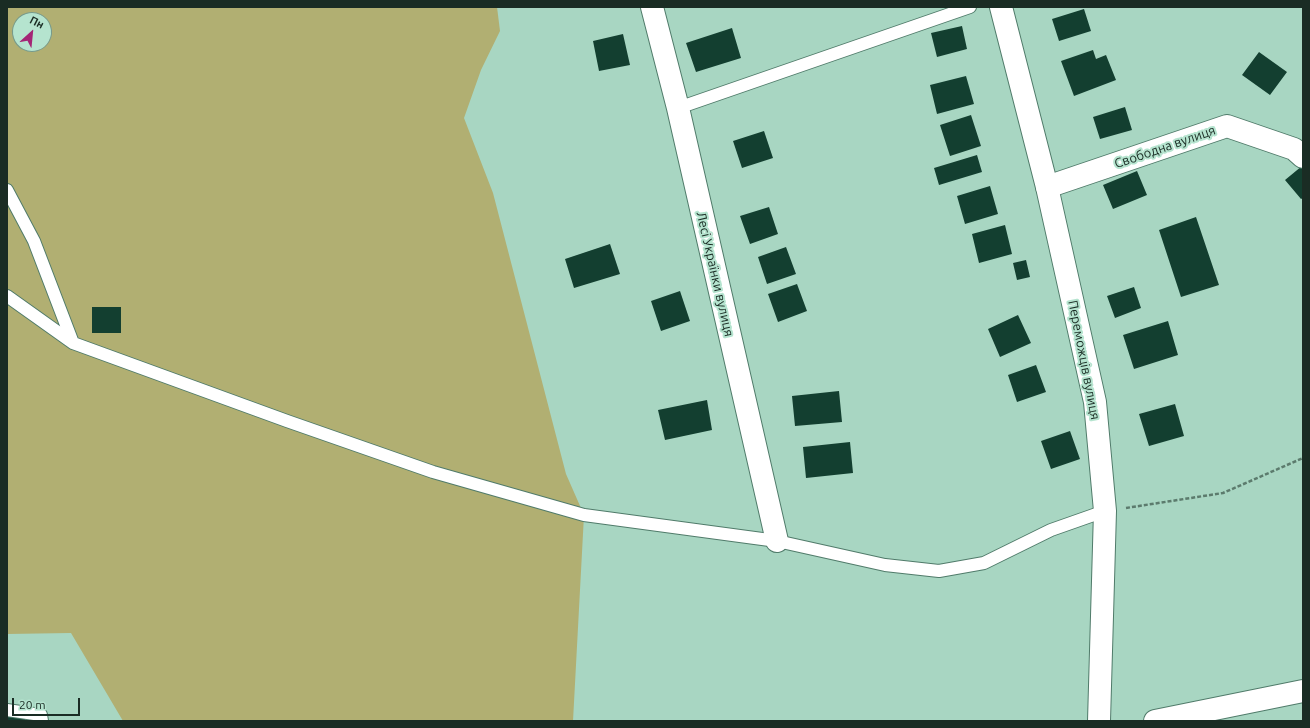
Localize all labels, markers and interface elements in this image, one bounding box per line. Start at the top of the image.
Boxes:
north arrow [12,12,52,52]
text: Пн [28,14,46,31]
street label: Свободна вулиця [1112,122,1218,172]
street label: Лесі Українки вулиця [693,210,737,338]
street label: Переможців вулиця [1065,299,1103,421]
scale bar [14,690,82,716]
text: 20 m [19,698,46,711]

